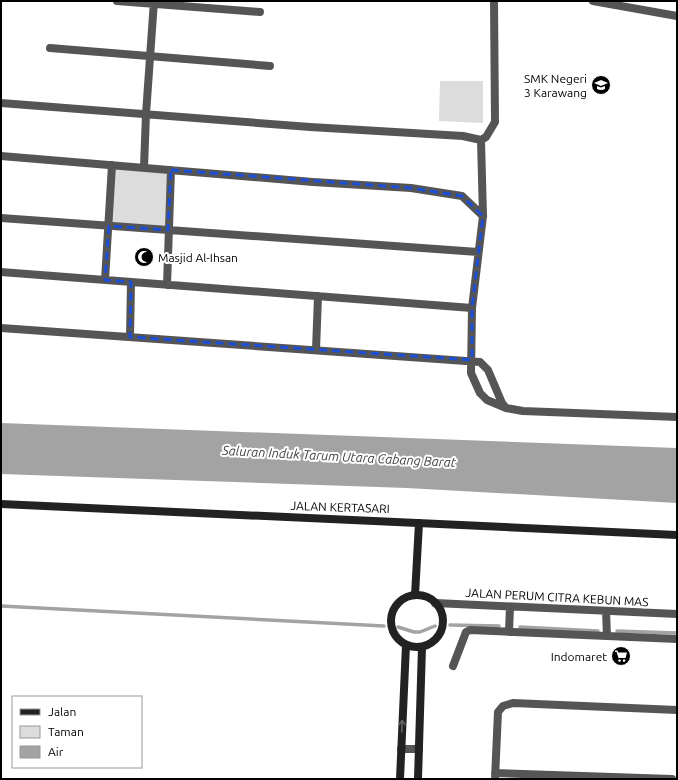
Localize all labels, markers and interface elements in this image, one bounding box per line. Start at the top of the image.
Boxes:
place label: SMK Negeri 3 Karawang [524,72,587,99]
school or university icon: SMK Negeri 3 Karawang [590,74,612,96]
mosque icon: Masjid Al-Ihsan [133,246,155,268]
place label: Masjid Al-Ihsan [158,251,238,264]
water label: Saluran Induk Tarum Utara Cabang Barat [221,443,457,469]
street label: JALAN KERTASARI [290,499,390,515]
street label: JALAN PERUM CITRA KEBUN MAS [465,586,649,608]
supermarket icon: Indomaret [610,645,632,667]
place label: Indomaret [551,650,607,663]
legend [12,696,142,768]
text: Jalan [48,705,76,718]
one-way arrow [398,720,406,733]
text: Taman [48,725,84,738]
text: Air [48,745,64,758]

